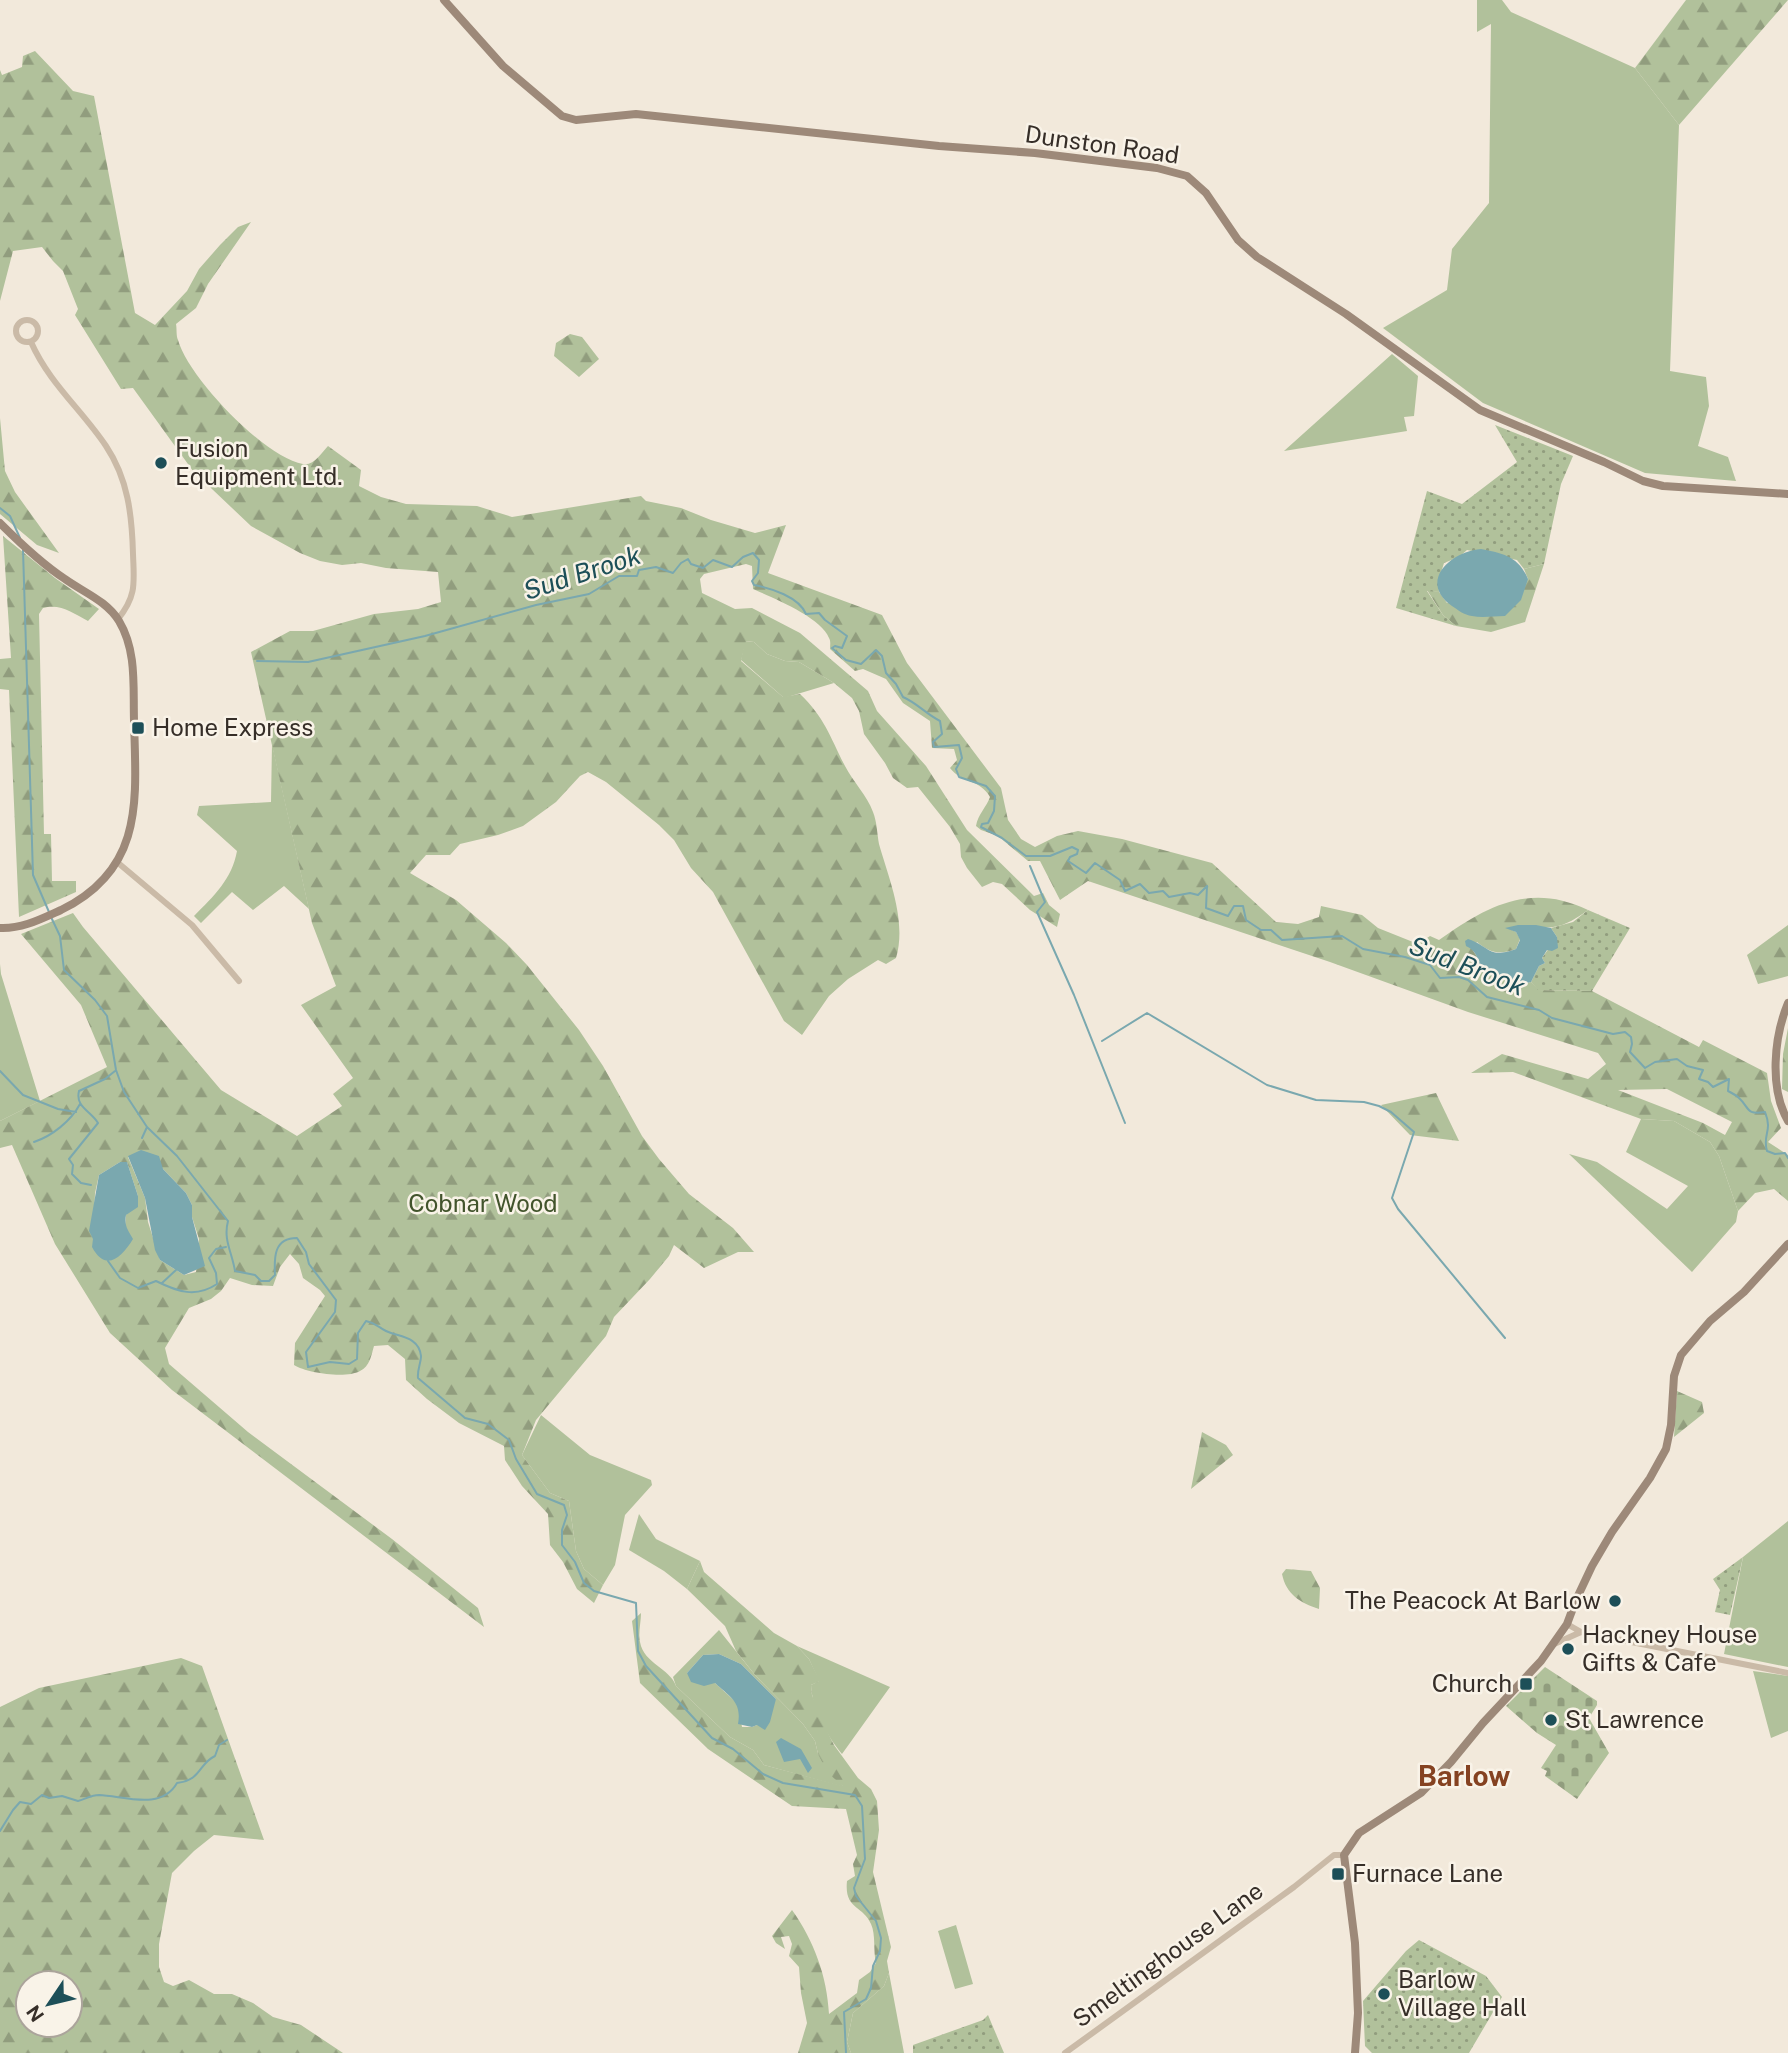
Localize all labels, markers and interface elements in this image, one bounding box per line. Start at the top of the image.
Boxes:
street label: Dunston Road [1023,119,1181,169]
place label: Fusion Equipment Ltd. [175,434,343,490]
marker: Fusion Equipment Ltd. [153,455,169,471]
water label: Sud Brook [519,539,644,606]
place label: Home Express [152,713,313,741]
marker: Home Express [130,720,146,736]
water label: Sud Brook [1405,929,1529,1002]
park label: Cobnar Wood [408,1189,558,1217]
place label: The Peacock At Barlow [1345,1586,1601,1614]
marker: The Peacock At Barlow [1607,1593,1623,1609]
place label: Hackney House Gifts & Cafe [1582,1620,1757,1676]
marker: Hackney House Gifts & Cafe [1560,1641,1576,1657]
place label: Church [1432,1669,1512,1697]
marker: Church [1518,1676,1534,1692]
place label: St Lawrence [1565,1705,1704,1733]
marker: St Lawrence [1543,1712,1559,1728]
district label: Barlow [1418,1759,1510,1792]
place label: Furnace Lane [1352,1859,1503,1887]
marker: Furnace Lane [1330,1866,1346,1882]
street label: Smeltinghouse Lane [1067,1876,1268,2033]
place label: Barlow Village Hall [1398,1965,1527,2021]
north arrow [14,1969,84,2039]
marker: Barlow Village Hall [1376,1986,1392,2002]
text: N [22,2001,48,2026]

